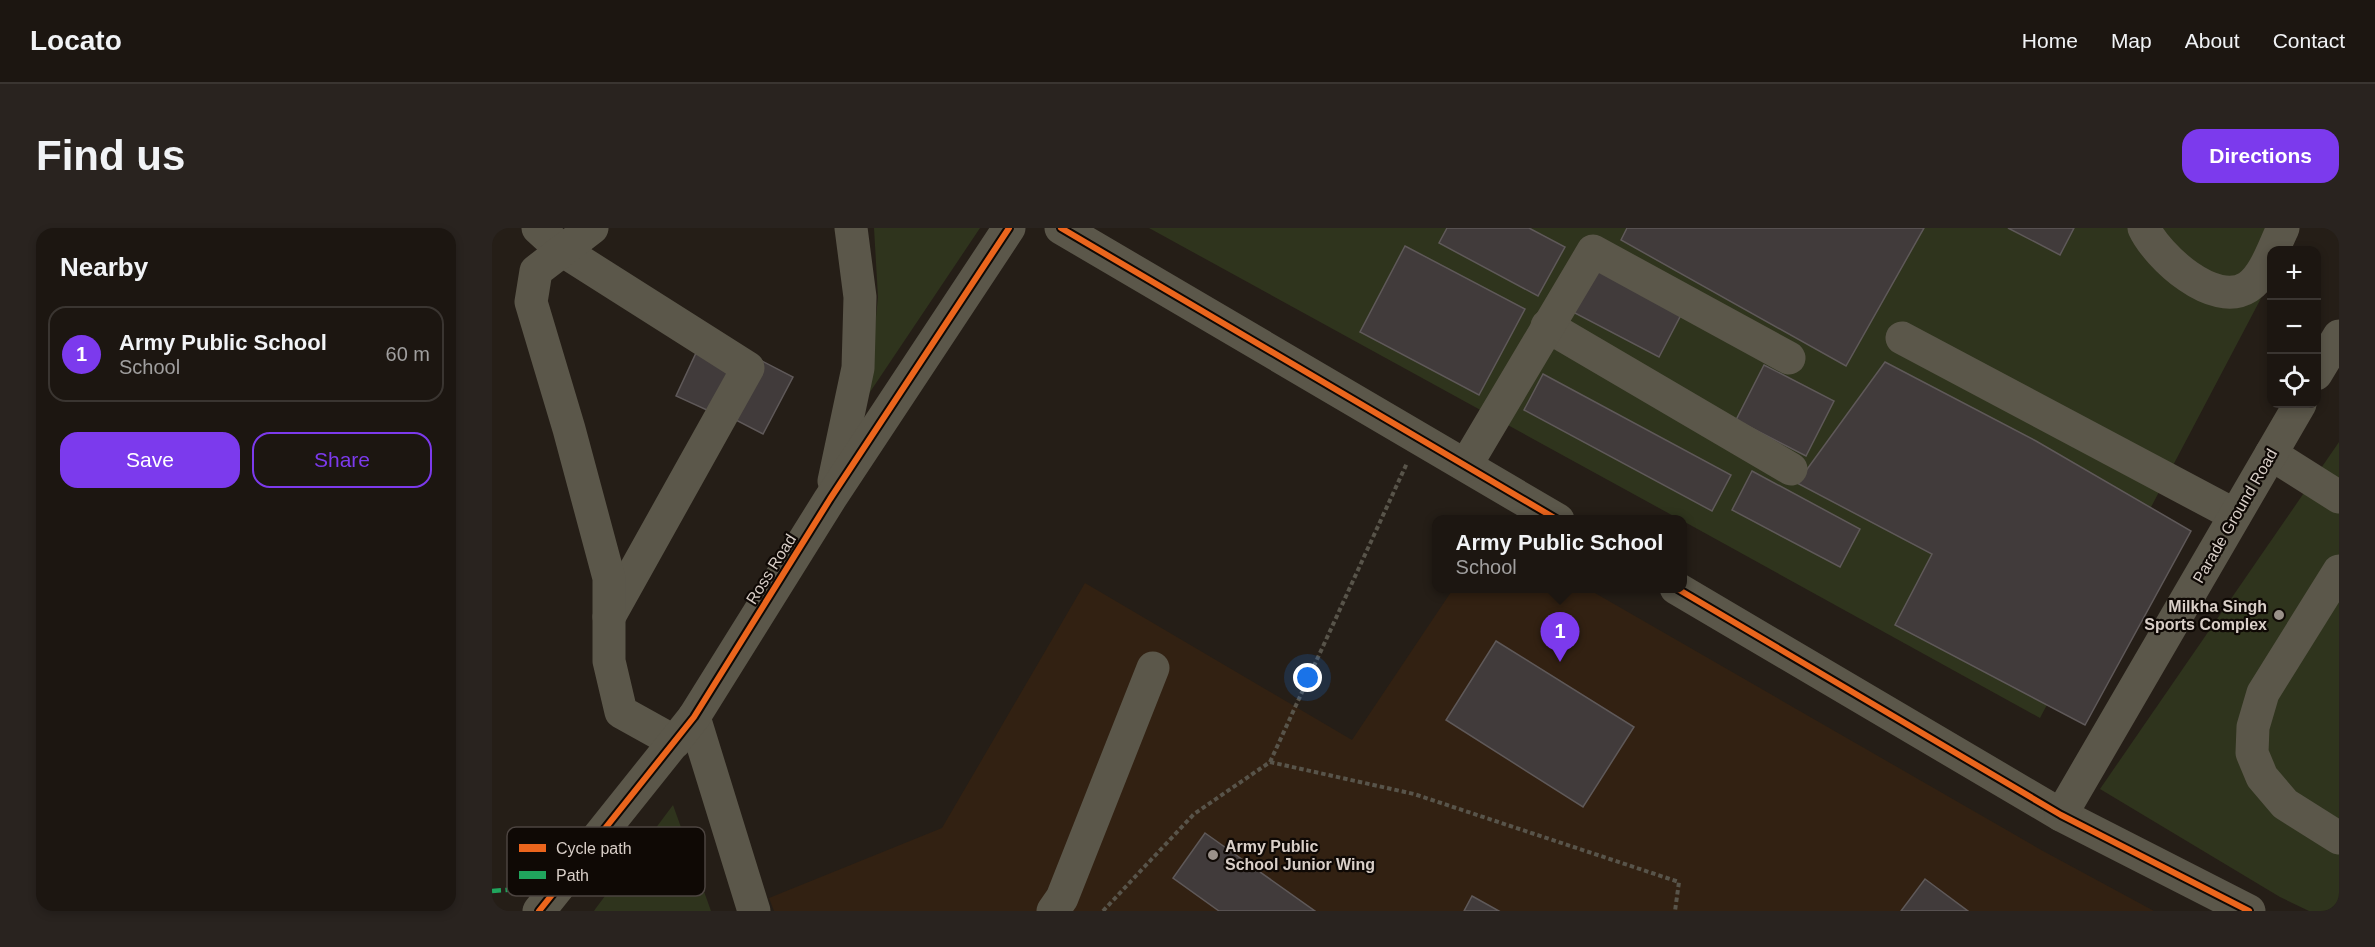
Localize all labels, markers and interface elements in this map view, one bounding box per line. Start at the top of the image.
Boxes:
text: Locato [30,25,122,56]
text: Home [2022,29,2078,52]
text: Map [2111,29,2152,52]
text: About [2185,29,2240,52]
text: Contact [2273,29,2345,52]
button: Directions [2182,129,2339,183]
text: Find us [36,132,185,179]
map controls [2267,246,2321,408]
button: + [2267,246,2321,300]
text: Nearby [60,252,148,282]
button: − [2267,300,2321,354]
text: Army Public School [119,330,327,355]
text: 1 [76,343,87,365]
text: 60 m [386,343,430,365]
button: locate [2267,354,2321,408]
text: School [119,356,180,378]
button: Save [60,432,240,488]
button: Share [252,432,432,488]
street label: Parade Ground Road [2190,446,2280,586]
popup [1432,515,1687,593]
text: Army Public School [1456,530,1663,555]
street label: Ross Road [743,531,799,607]
text: School [1456,556,1517,578]
place label: Milkha Singh Sports Complex [2144,598,2267,633]
marker: Milkha Singh Sports Complex [2272,608,2286,622]
pin: 1 [1540,612,1580,662]
your location [1293,663,1322,692]
legend [507,827,705,896]
place label: Army Public School Junior Wing [1225,838,1375,873]
text: Cycle path [556,840,632,857]
marker: Army Public School Junior Wing [1206,848,1220,862]
text: Path [556,867,589,884]

